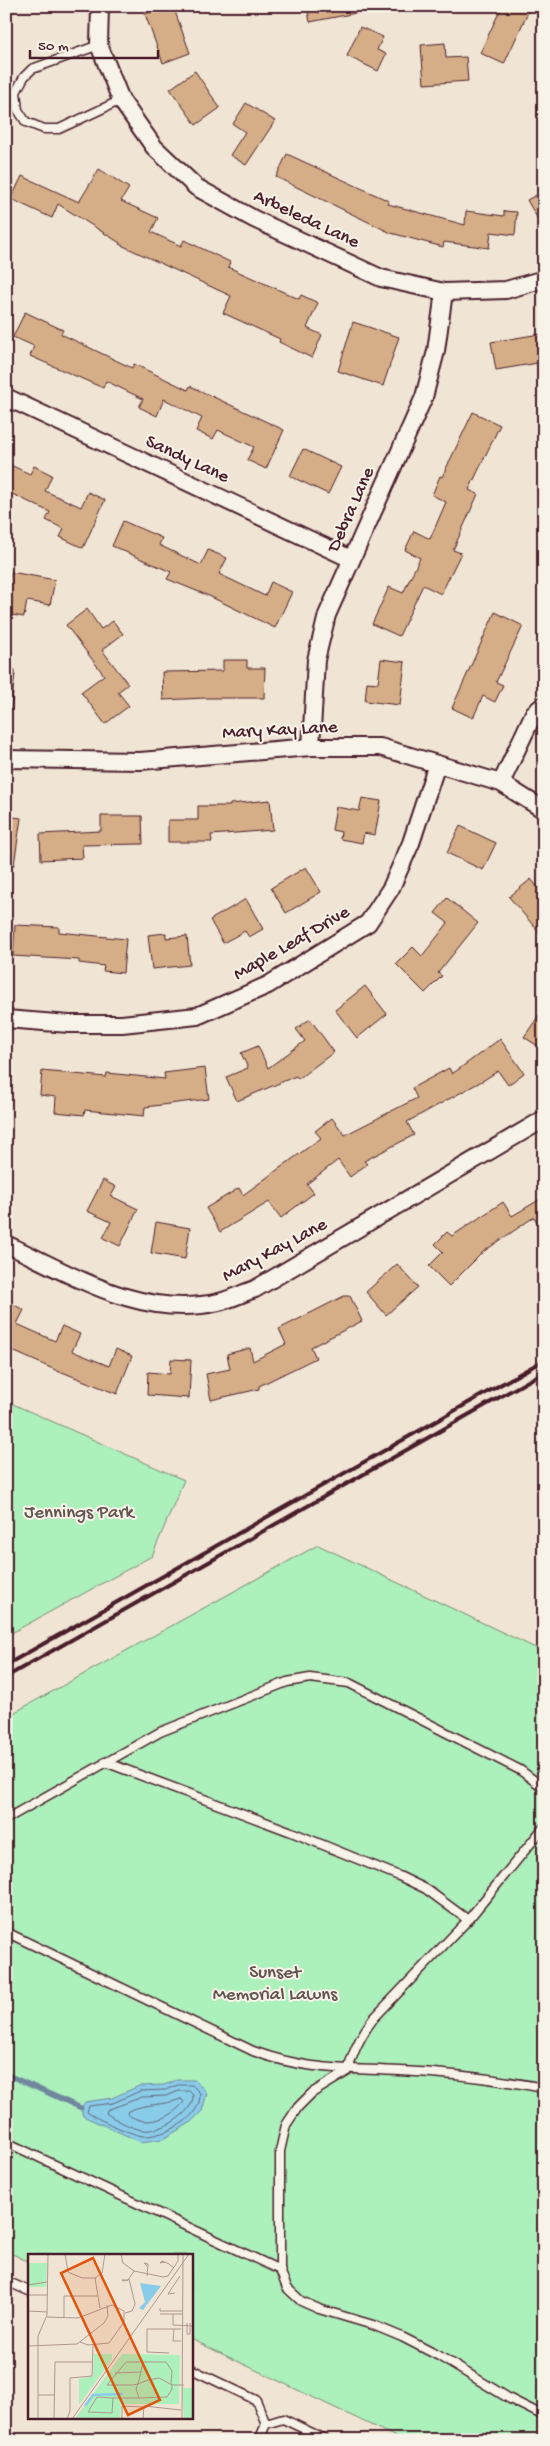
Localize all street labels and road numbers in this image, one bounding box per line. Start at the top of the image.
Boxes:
street label: Arbeleda Lane [249,185,363,255]
street label: Sandy Lane [141,431,233,489]
street label: Debra Lane [322,464,381,558]
street label: Mary Kay Lane [222,716,338,746]
street label: Maple Leaf Drive [230,901,354,987]
street label: Mary Kay Lane [219,1214,332,1288]

